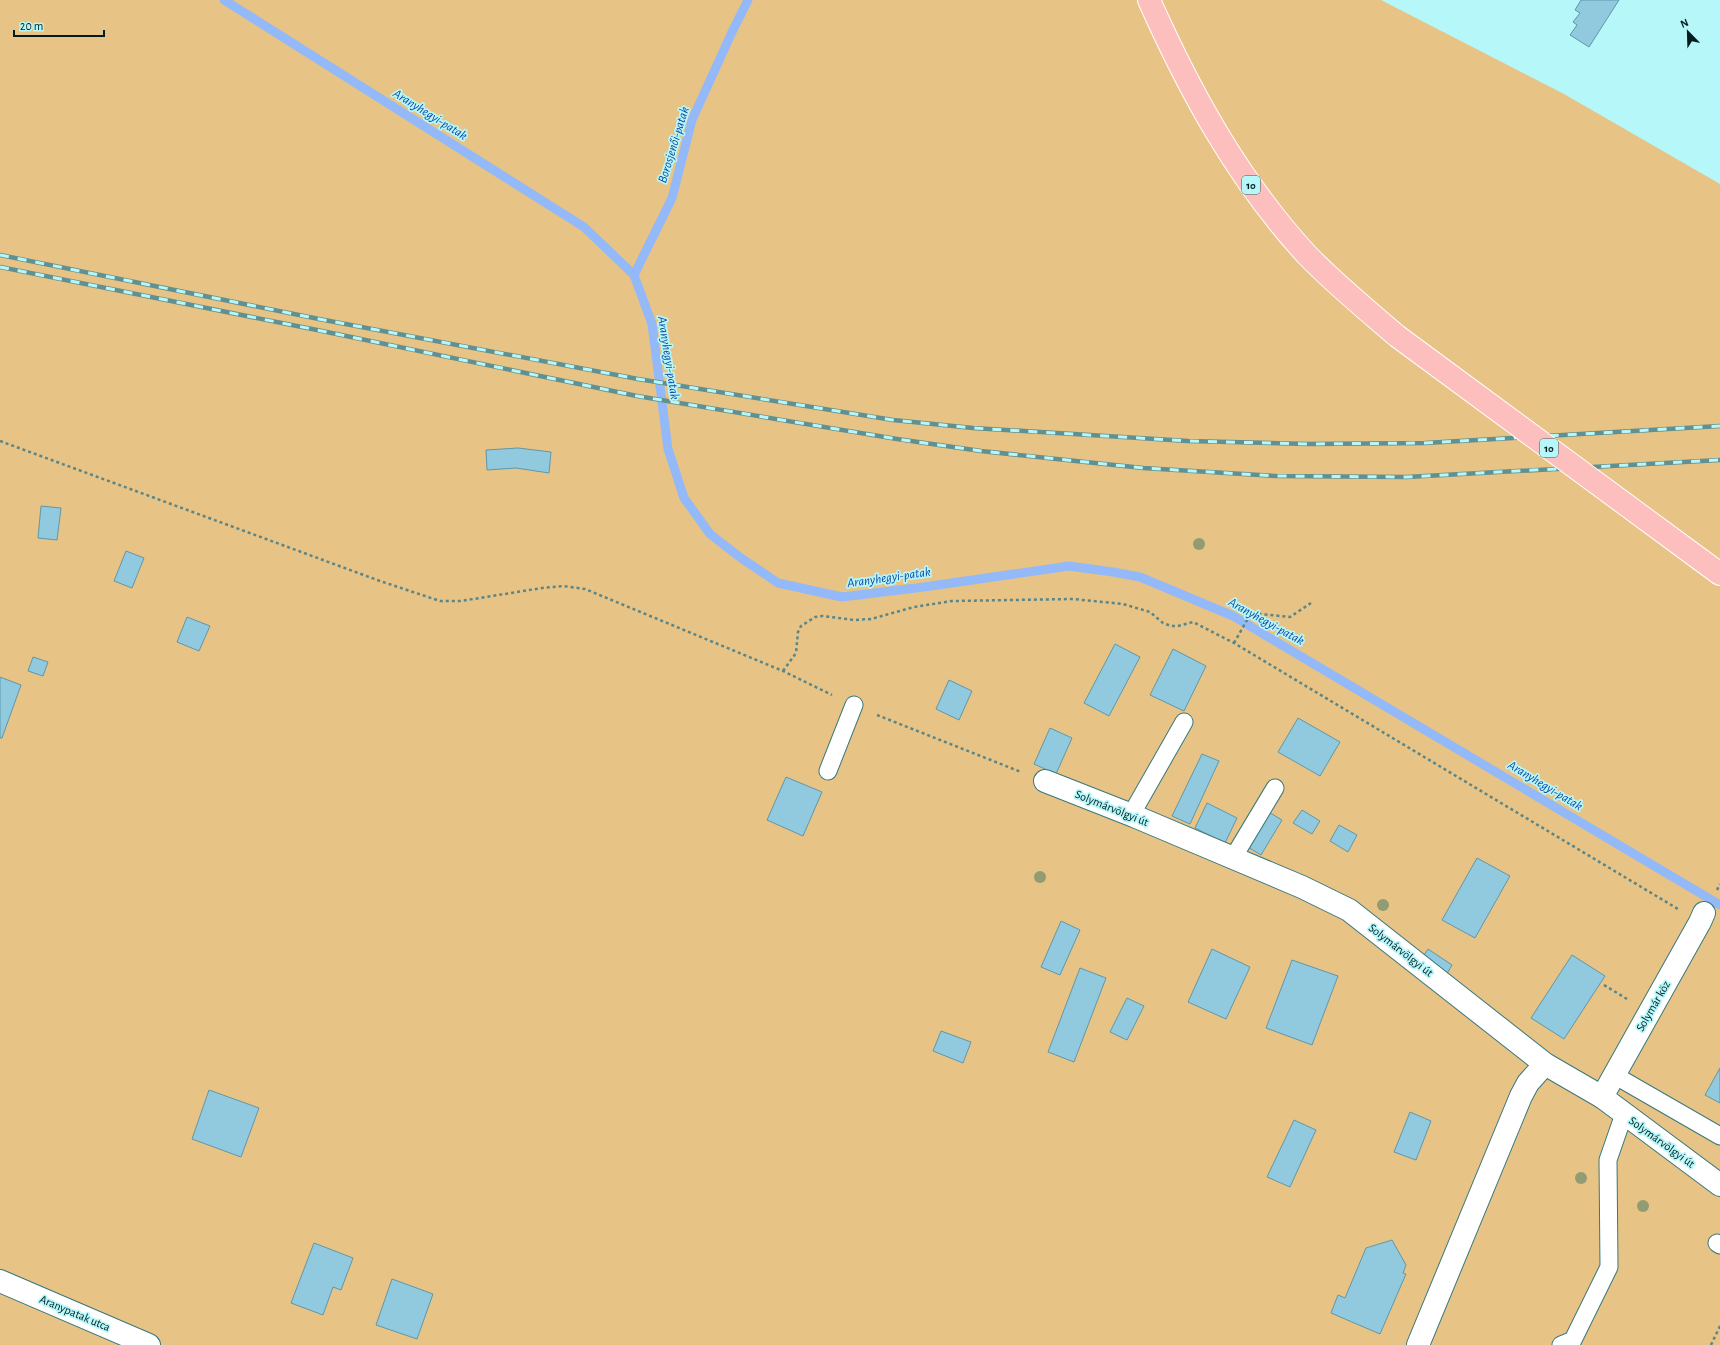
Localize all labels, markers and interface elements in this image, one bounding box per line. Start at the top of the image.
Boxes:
scale bar [14,12,104,38]
north arrow [1668,12,1708,52]
text: N [1679,17,1690,30]
text: 20 m [20,20,43,32]
water label: Aranyhegyi-patak [390,87,469,143]
water label: Borosjenői-patak [656,105,692,185]
road number: 10 [1242,176,1260,194]
water label: Aranyhegyi-patak [655,314,681,401]
road number: 10 [1540,439,1558,457]
water label: Aranyhegyi-patak [845,566,932,590]
water label: Aranyhegyi-patak [1225,595,1306,648]
water label: Aranyhegyi-patak [1505,758,1585,813]
street label: Solymárvölgyi út [1073,788,1151,829]
street label: Solymárvölgyi út [1366,921,1436,980]
street label: Solymár köz [1634,979,1673,1034]
street label: Solymárvölgyi út [1626,1114,1697,1171]
street label: Aranypatak utca [38,1293,112,1334]

